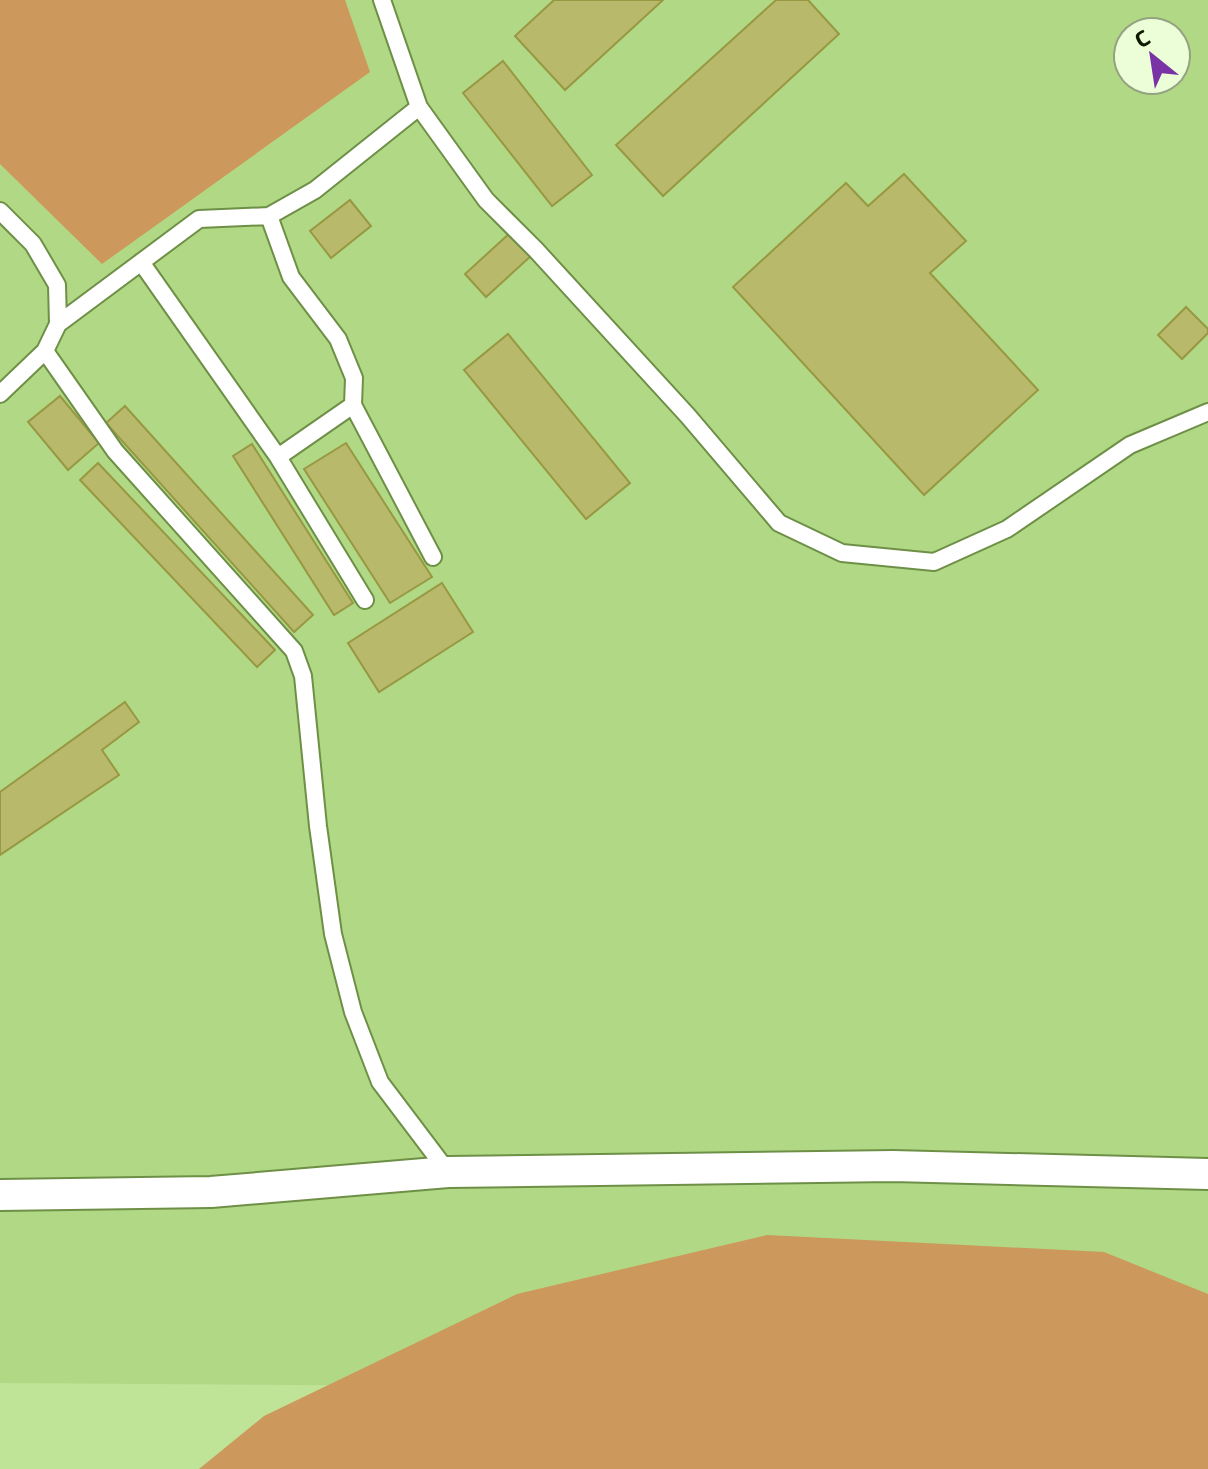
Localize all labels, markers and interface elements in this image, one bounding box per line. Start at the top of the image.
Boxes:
north arrow [1112,16,1192,96]
text: С [1129,23,1154,52]

